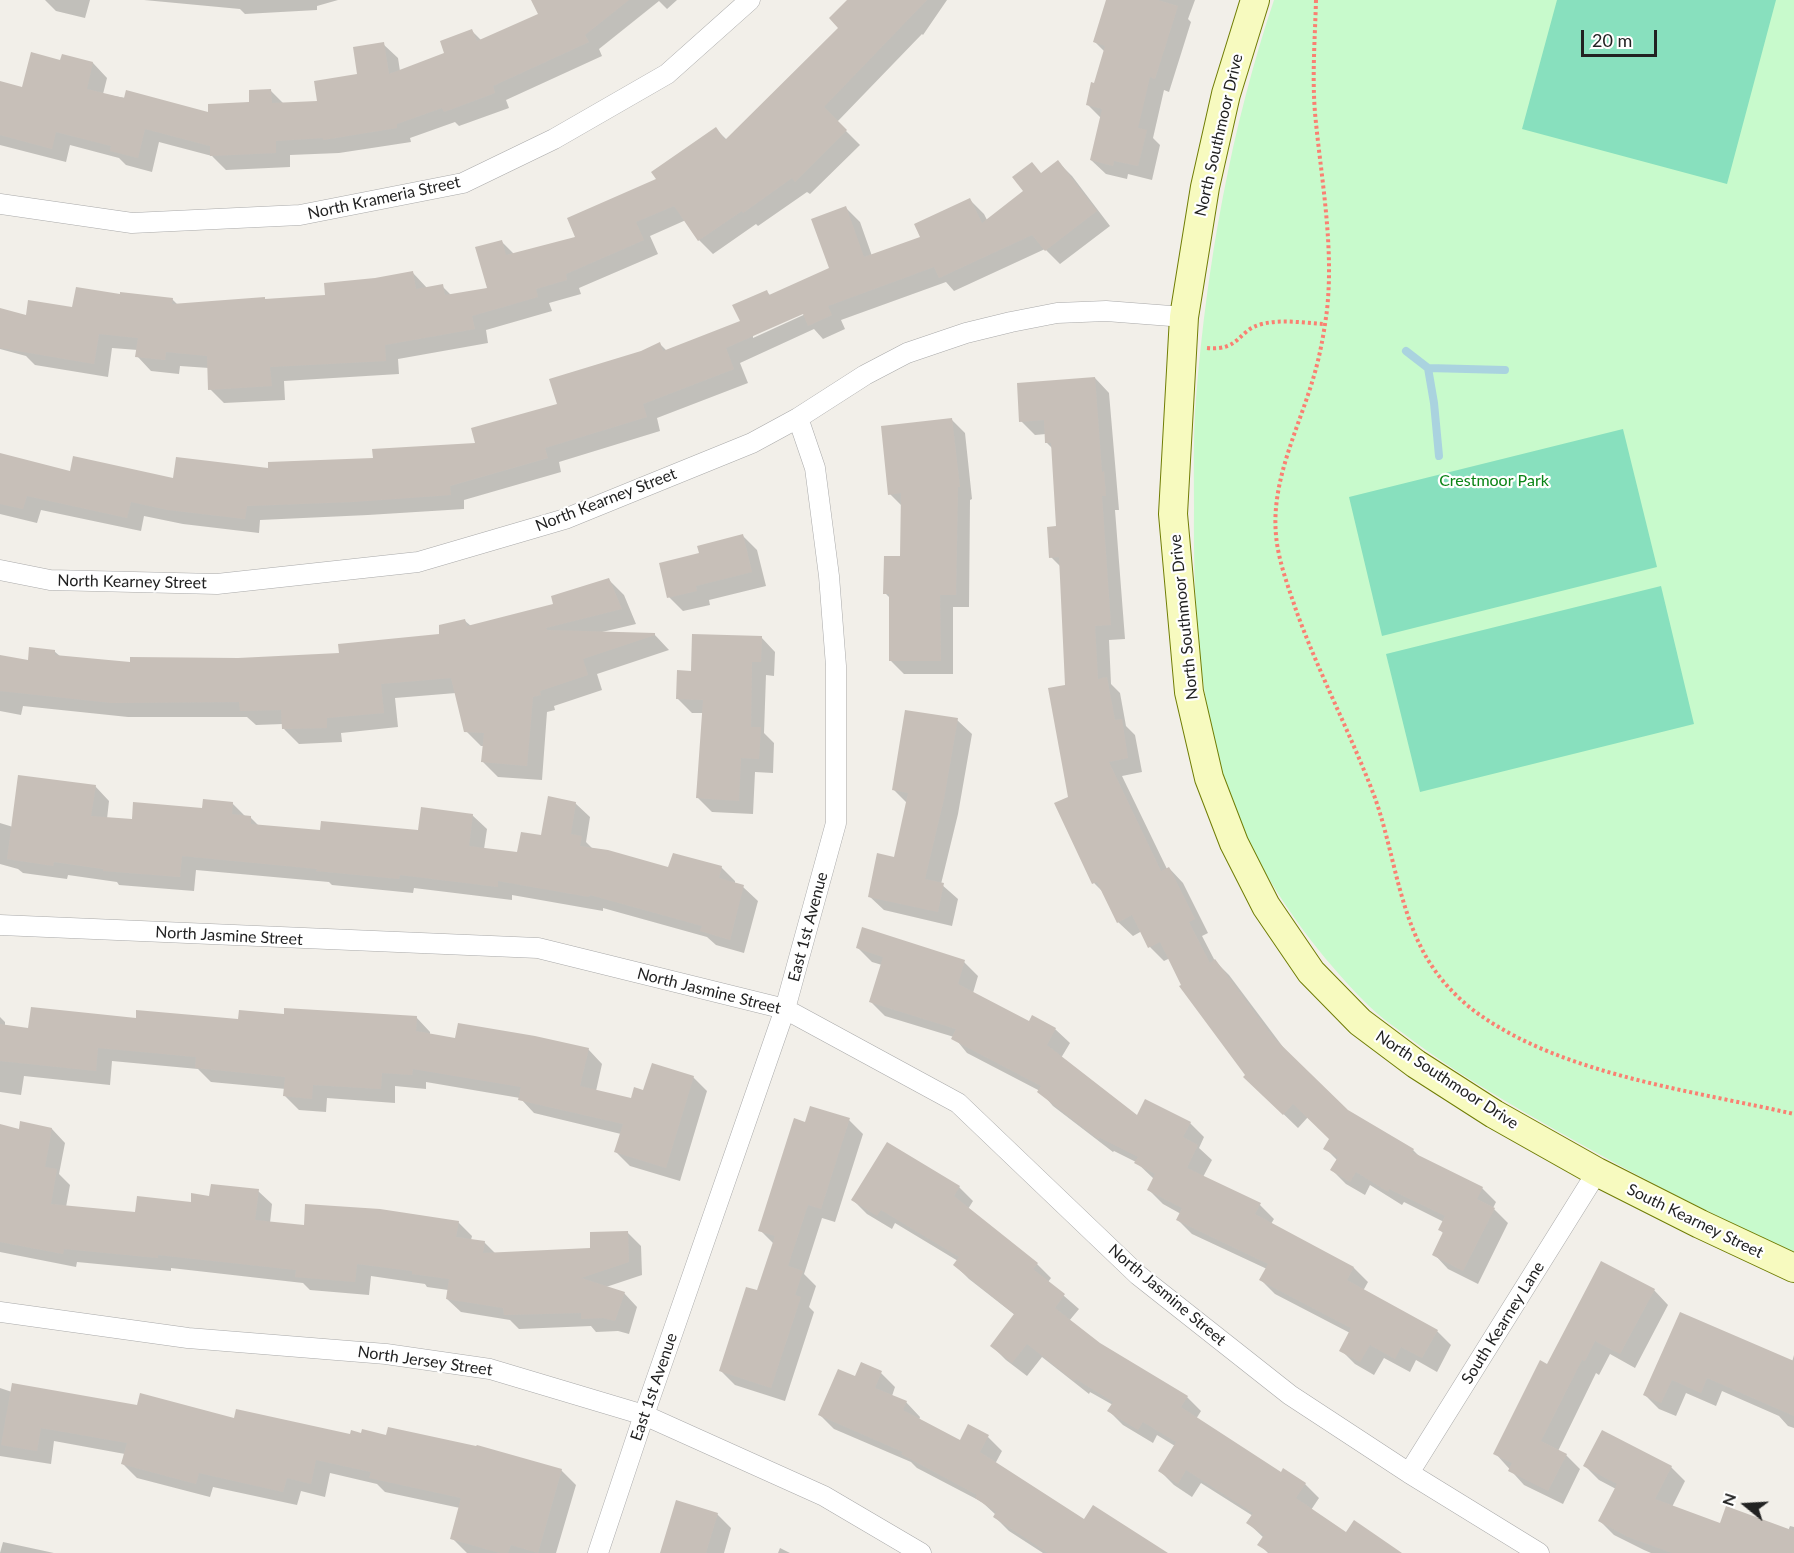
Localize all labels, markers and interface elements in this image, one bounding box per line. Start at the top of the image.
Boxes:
scale bar [1584,18,1660,56]
text: 20 m [1592,29,1632,51]
street label: North Southmoor Drive [1191,52,1247,218]
street label: North Krameria Street [306,172,462,224]
street label: North Kearney Street [533,464,679,536]
park label: Crestmoor Park [1439,471,1549,491]
street label: North Southmoor Drive [1166,533,1202,701]
street label: North Kearney Street [57,571,207,593]
street label: East 1st Avenue [784,870,832,984]
street label: North Jasmine Street [155,923,303,949]
street label: North Jasmine Street [635,964,783,1018]
street label: North Southmoor Drive [1372,1027,1522,1133]
street label: South Kearney Street [1624,1180,1766,1262]
street label: North Jasmine Street [1104,1240,1230,1350]
street label: South Kearney Lane [1458,1258,1548,1388]
street label: East 1st Avenue [627,1331,681,1443]
street label: North Jersey Street [356,1342,494,1380]
north arrow [1716,1475,1776,1535]
text: N [1717,1490,1739,1508]

